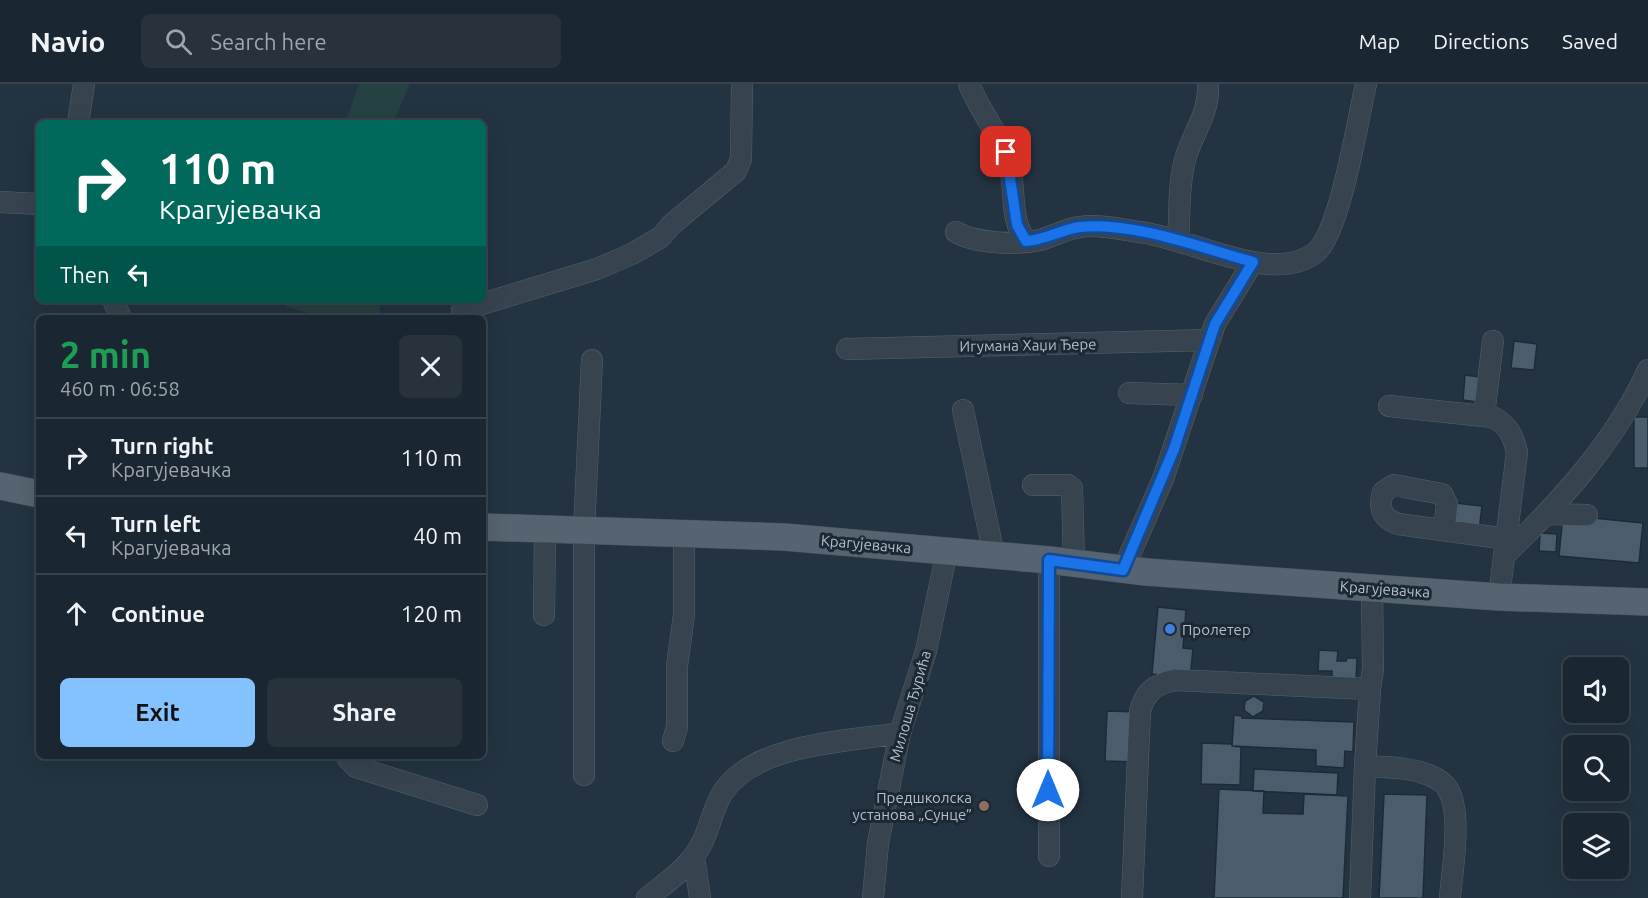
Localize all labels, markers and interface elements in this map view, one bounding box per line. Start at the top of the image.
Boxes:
search box [141,14,561,68]
icon: search [162,25,195,58]
text: Navio [30,26,105,57]
text: Search here [210,29,327,54]
text: Map [1359,29,1400,53]
text: Directions [1433,29,1529,53]
text: Saved [1562,29,1618,53]
pin [980,126,1031,177]
icon: arrive [989,135,1022,168]
icon: right [60,144,138,222]
text: 110 m [159,145,276,192]
text: Крагујевачка [159,194,322,224]
icon: left [122,258,155,291]
text: Then [60,262,110,287]
text: 2 min [60,334,151,375]
button: close [399,335,462,398]
street label: Игумана Хаџи Ђере [959,335,1097,355]
text: 460 m · 06:58 [60,377,180,400]
text: Turn right [111,433,213,458]
icon: right [60,441,93,474]
text: 110 m [401,445,462,470]
text: Крагујевачка [111,458,232,481]
text: Turn left [111,511,201,536]
icon: left [60,519,93,552]
text: 40 m [413,523,462,548]
street label: Крагујевачка [820,532,912,556]
text: Крагујевачка [111,536,232,559]
street label: Крагујевачка [1339,577,1431,601]
icon: ahead [60,597,93,630]
text: Continue [111,601,205,626]
text: 120 m [401,601,462,626]
place label: Пролетер [1182,621,1251,638]
marker: Пролетер [1163,622,1177,636]
street label: Милоша Ђурића [886,648,934,764]
map controls [1563,657,1629,879]
button: sound [1563,657,1629,723]
button: Exit [60,678,255,747]
button: Share [267,678,462,747]
button: search [1563,735,1629,801]
position arrow [1016,758,1080,822]
place label: Предшколска установа „Сунце” [853,789,972,823]
marker: Предшколска установа „Сунце” [977,799,991,813]
button: layers [1563,813,1629,879]

